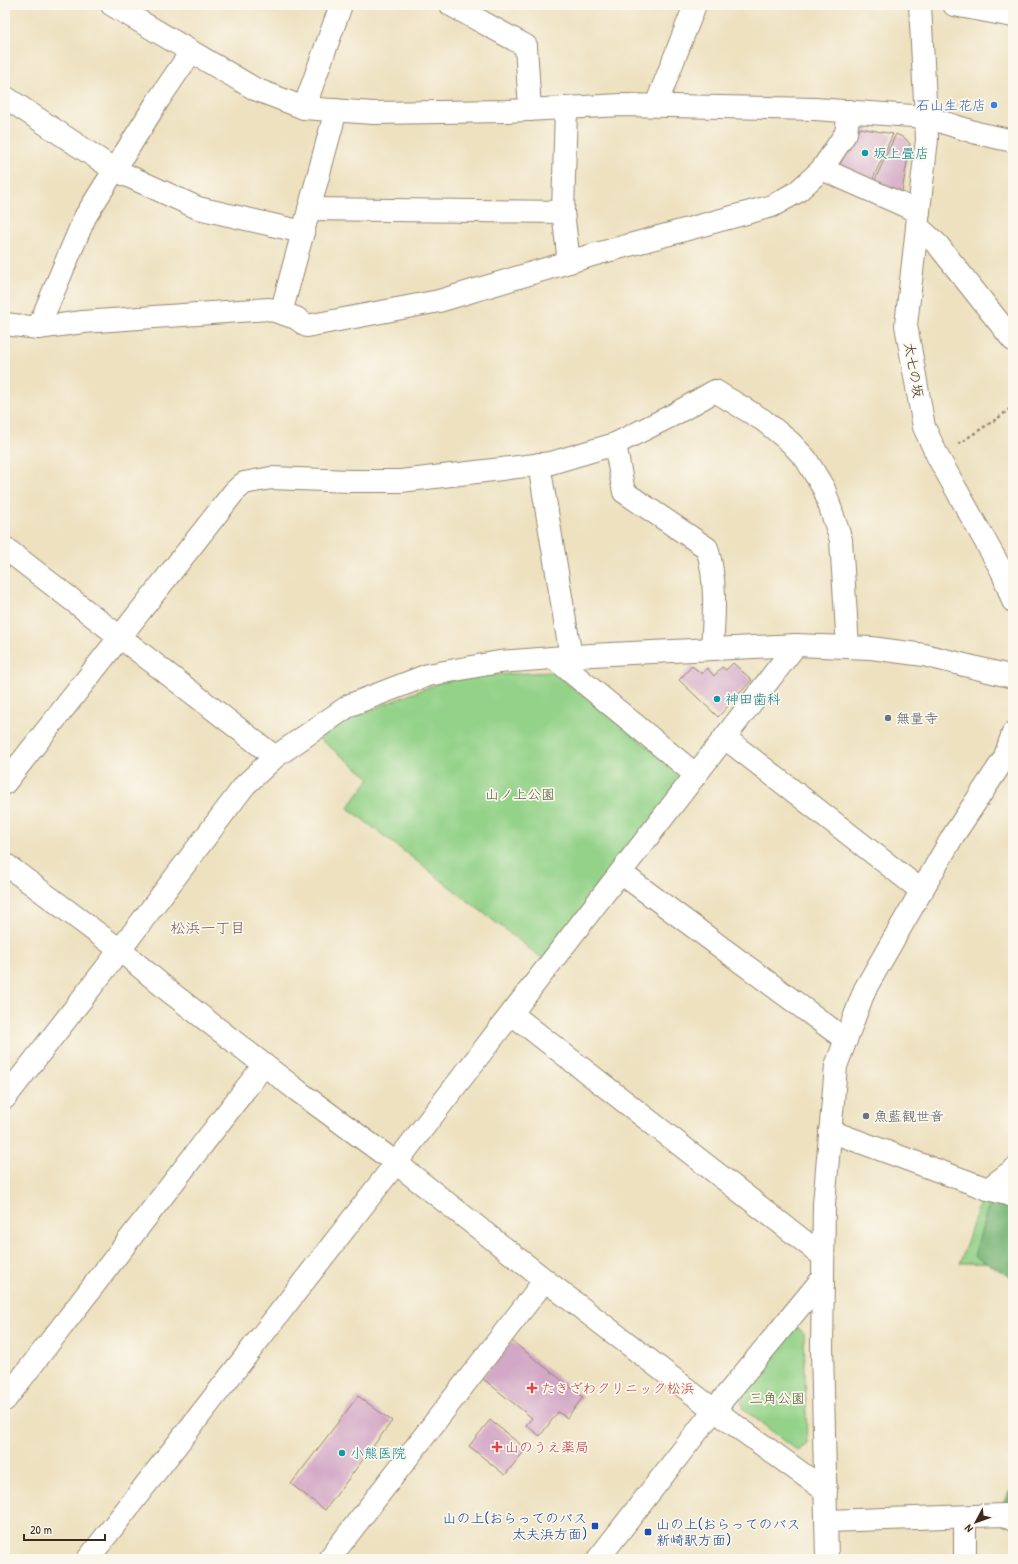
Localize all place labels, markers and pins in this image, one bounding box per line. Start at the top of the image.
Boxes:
place label: 石山生花店 [916,95,986,114]
marker: 石山生花店 [989,100,999,110]
place label: 坂上畳店 [873,143,929,162]
marker: 坂上畳店 [860,148,870,158]
place label: 神田歯科 [725,689,781,708]
marker: 神田歯科 [712,694,722,704]
place label: 無量寺 [896,708,938,727]
marker: 無量寺 [883,713,893,723]
place label: 魚藍観世音 [874,1106,944,1125]
marker: 魚藍観世音 [861,1111,871,1121]
place label: たきざわクリニック松浜 [541,1378,694,1397]
marker: たきざわクリニック松浜 [526,1382,538,1394]
place label: 山のうえ薬局 [505,1437,589,1456]
marker: 山のうえ薬局 [492,1442,502,1452]
place label: 小熊医院 [350,1443,406,1462]
marker: 小熊医院 [337,1448,347,1458]
place label: 山の上(おらってのバス 太夫浜方面) [443,1508,587,1543]
place label: 山の上(おらってのバス 新崎駅方面) [656,1514,800,1549]
marker: 山の上(おらってのバス 太夫浜方面) [590,1521,600,1531]
marker: 山の上(おらってのバス 新崎駅方面) [643,1527,653,1537]

